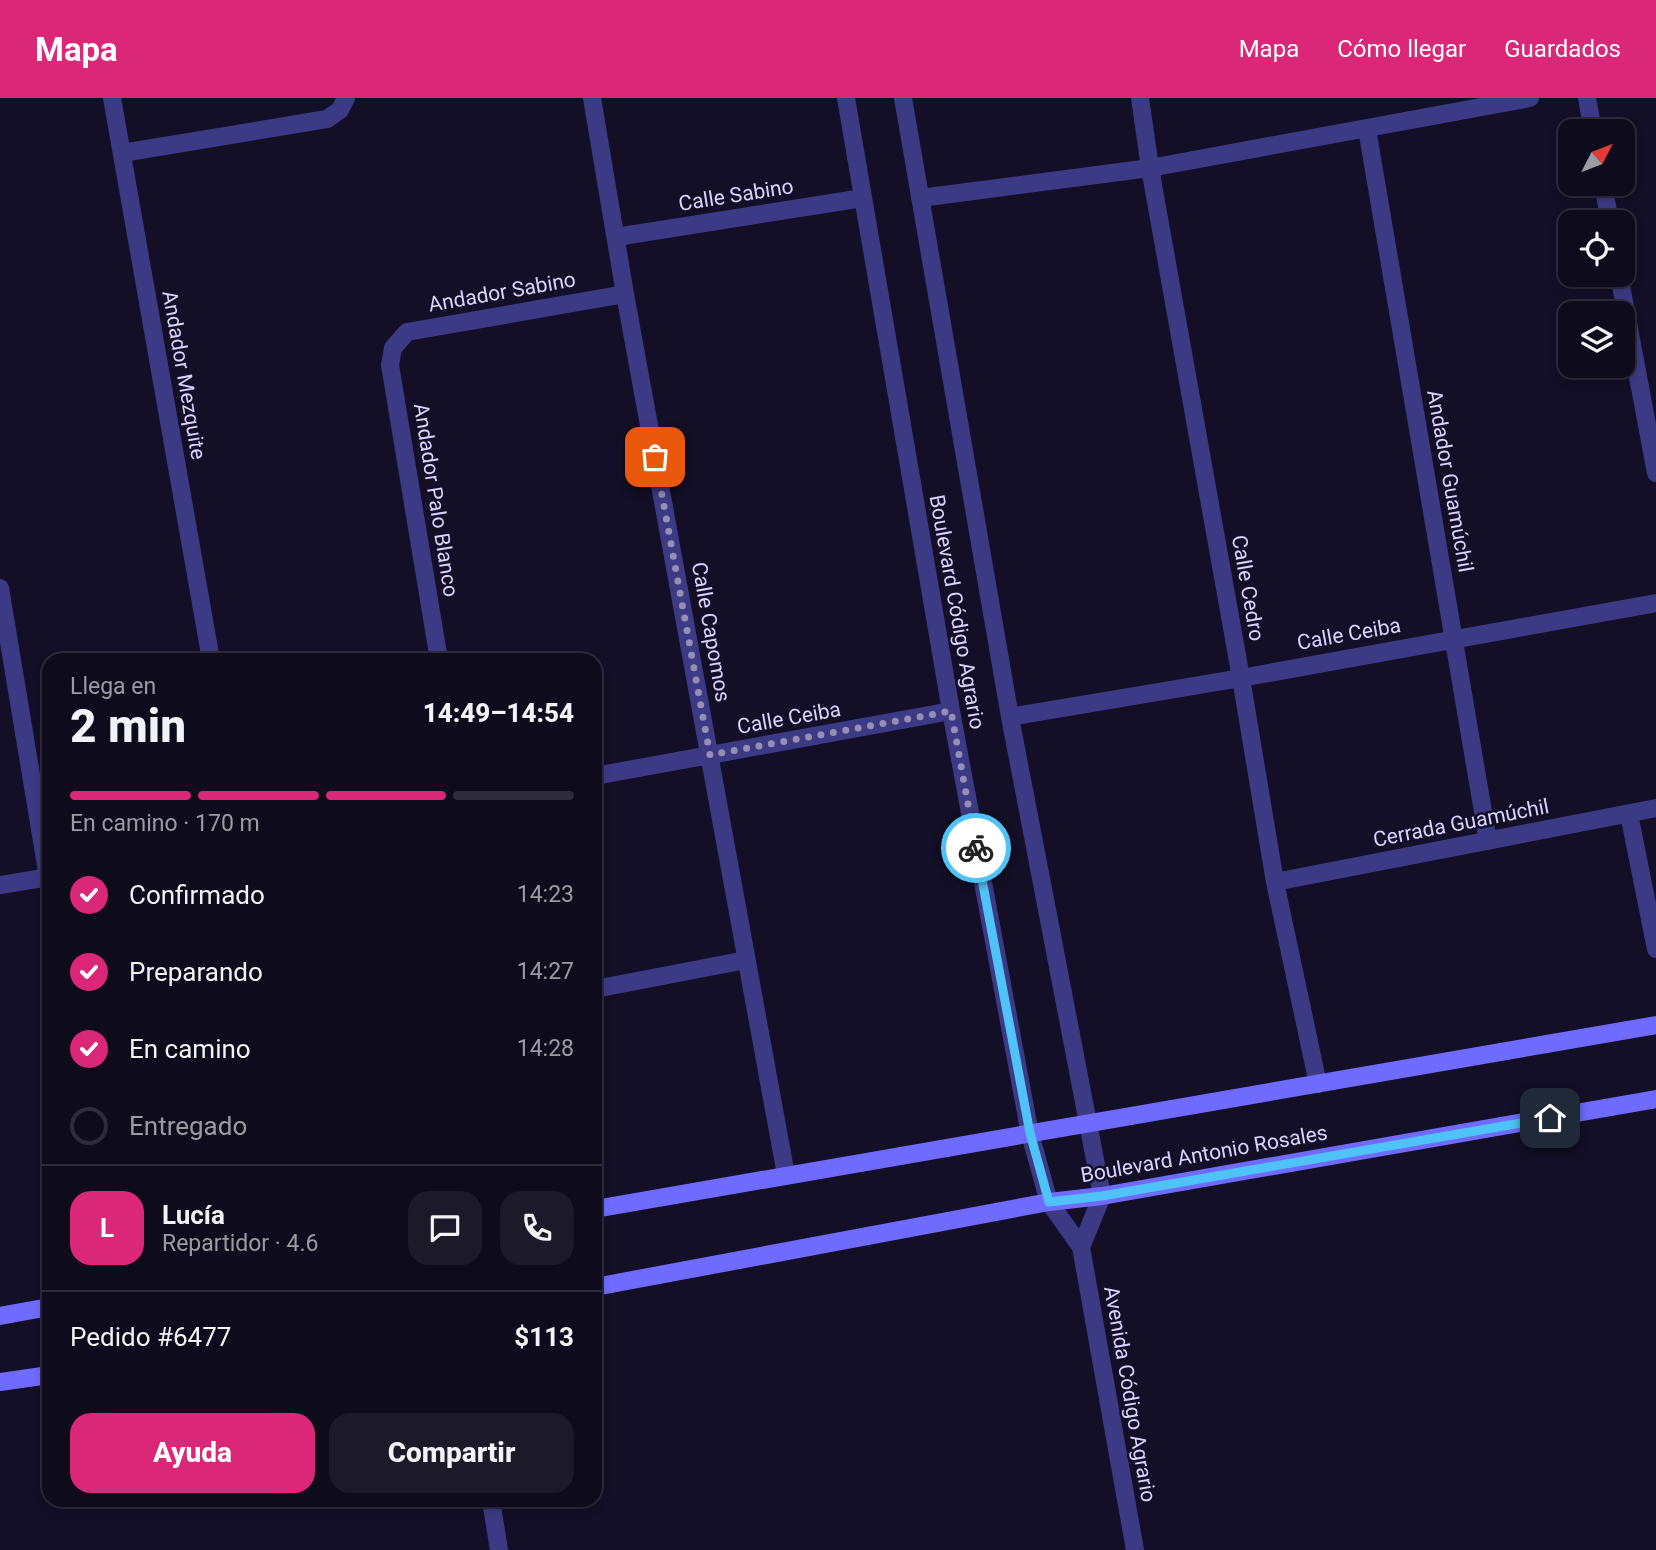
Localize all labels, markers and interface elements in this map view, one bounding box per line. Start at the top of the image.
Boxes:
text: Mapa [35,30,118,69]
text: Mapa [1239,35,1299,63]
text: Cómo llegar [1337,35,1466,63]
text: Guardados [1504,35,1621,63]
north arrow [1558,119,1634,196]
map controls [1558,119,1635,378]
street label: Calle Sabino [677,174,795,216]
button: locate [1558,210,1635,287]
street label: Andador Sabino [427,267,578,317]
street label: Andador Mezquite [157,289,211,461]
button: layers [1558,301,1635,378]
street label: Andador Guamúchil [1422,388,1478,574]
street label: Andador Palo Blanco [409,401,463,599]
pin [625,427,685,487]
icon: bag [636,438,674,476]
street label: Boulevard Código Agrario [925,493,989,731]
street label: Calle Cedro [1227,533,1269,643]
street label: Calle Capomos [687,560,735,704]
street label: Calle Ceiba [1295,613,1403,655]
text: Llega en [70,673,156,700]
street label: Calle Ceiba [735,697,843,739]
text: 14:49–14:54 [423,698,574,728]
text: 2 min [70,699,186,753]
street label: Cerrada Guamúchil [1371,794,1551,852]
text: En camino · 170 m [70,810,260,837]
courier [941,813,1011,883]
icon: bike [957,829,995,867]
icon: check [70,876,108,914]
text: Confirmado [129,880,265,910]
text: 14:23 [517,881,574,908]
icon: check [70,953,108,991]
text: Preparando [129,957,263,987]
text: 14:27 [517,958,574,985]
icon: check [70,1030,108,1068]
text: En camino [129,1034,251,1064]
text: 14:28 [517,1035,574,1062]
pin [1520,1088,1580,1148]
icon: home [1531,1099,1569,1137]
text: Entregado [129,1111,247,1141]
street label: Boulevard Antonio Rosales [1079,1120,1329,1188]
button: chat [408,1191,482,1265]
button: phone [500,1191,574,1265]
text: Lucía [162,1200,225,1230]
text: L [100,1213,114,1243]
text: Repartidor · 4.6 [162,1230,319,1257]
street label: Avenida Código Agrario [1099,1284,1161,1504]
text: Pedido #6477 [70,1322,231,1352]
text: $113 [514,1322,574,1352]
button: Ayuda [70,1413,315,1493]
button: Compartir [329,1413,574,1493]

